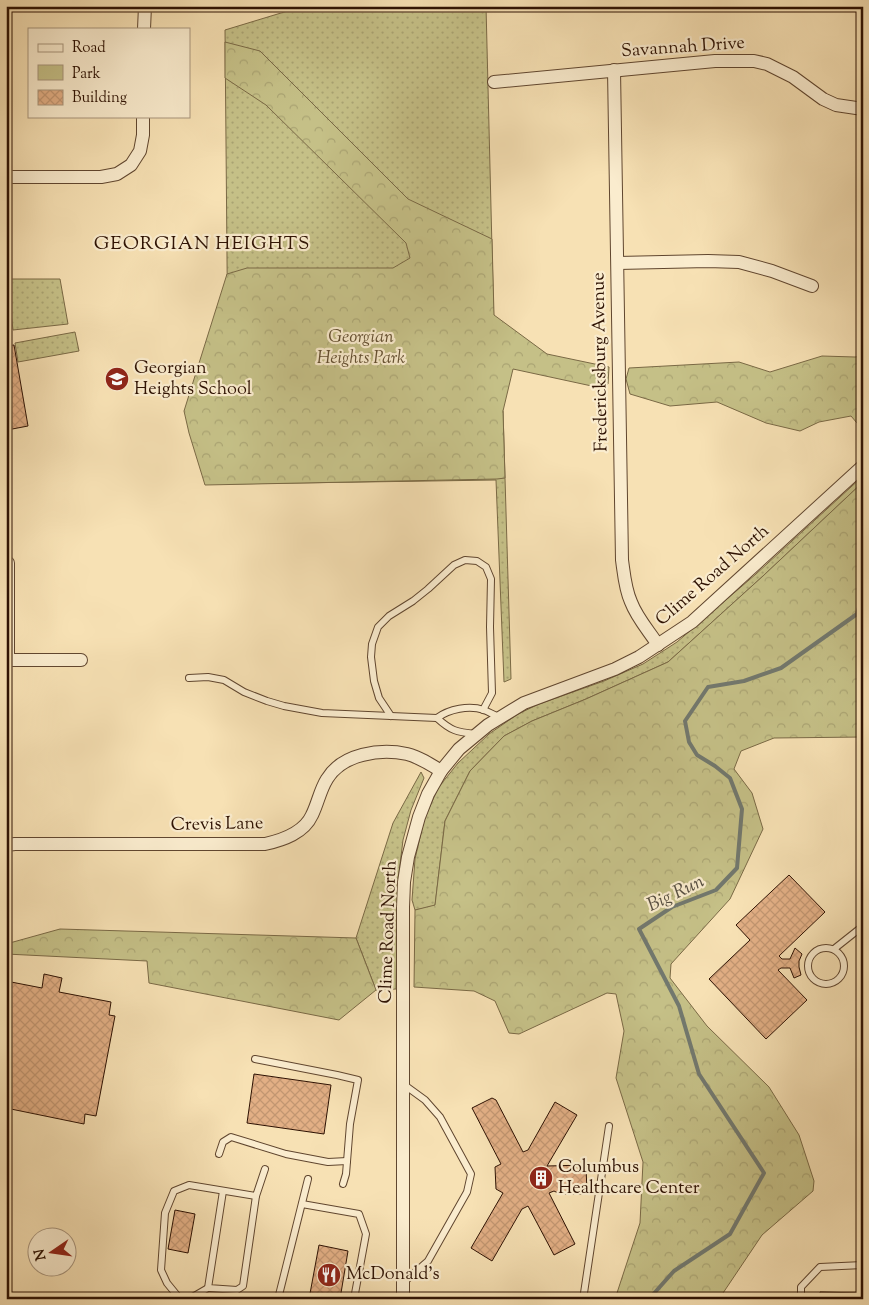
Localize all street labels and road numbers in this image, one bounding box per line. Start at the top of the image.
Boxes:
street label: Savannah Drive [620,31,746,65]
street label: Fredericksburg Avenue [586,272,616,452]
street label: Clime Road North [650,519,776,633]
street label: Crevis Lane [170,811,264,839]
street label: Clime Road North [374,860,405,1004]

